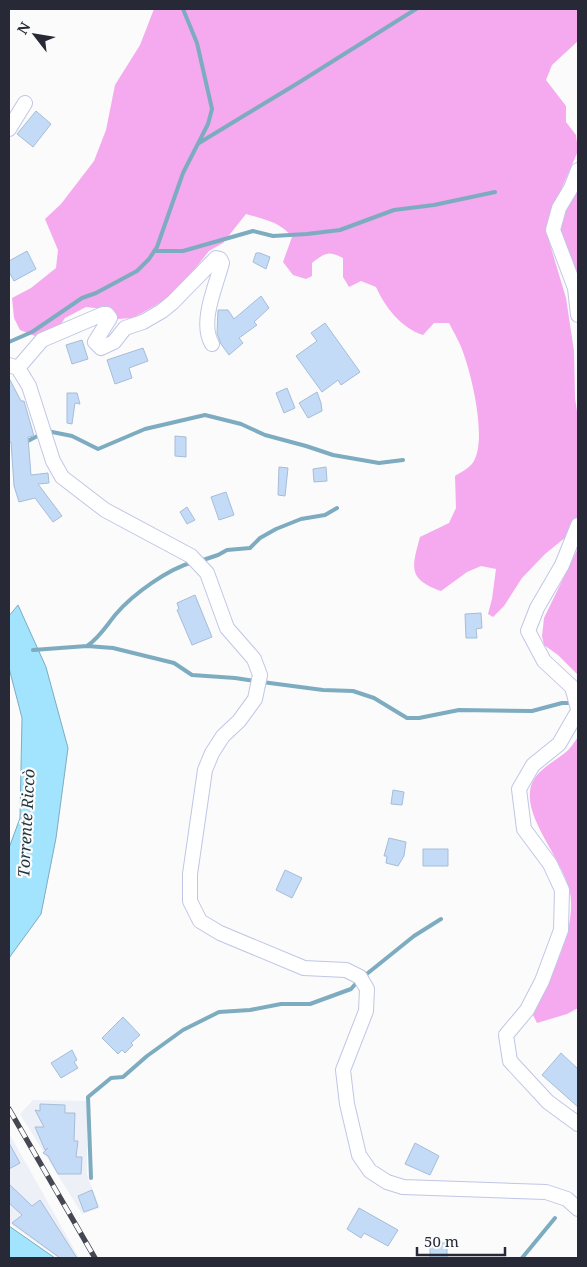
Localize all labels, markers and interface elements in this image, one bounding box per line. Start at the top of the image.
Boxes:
north arrow [10,10,60,60]
text: N [12,18,34,38]
water label: Torrente Riccò [12,768,40,878]
scale bar [417,1224,504,1256]
text: 50 m [424,1231,459,1251]

